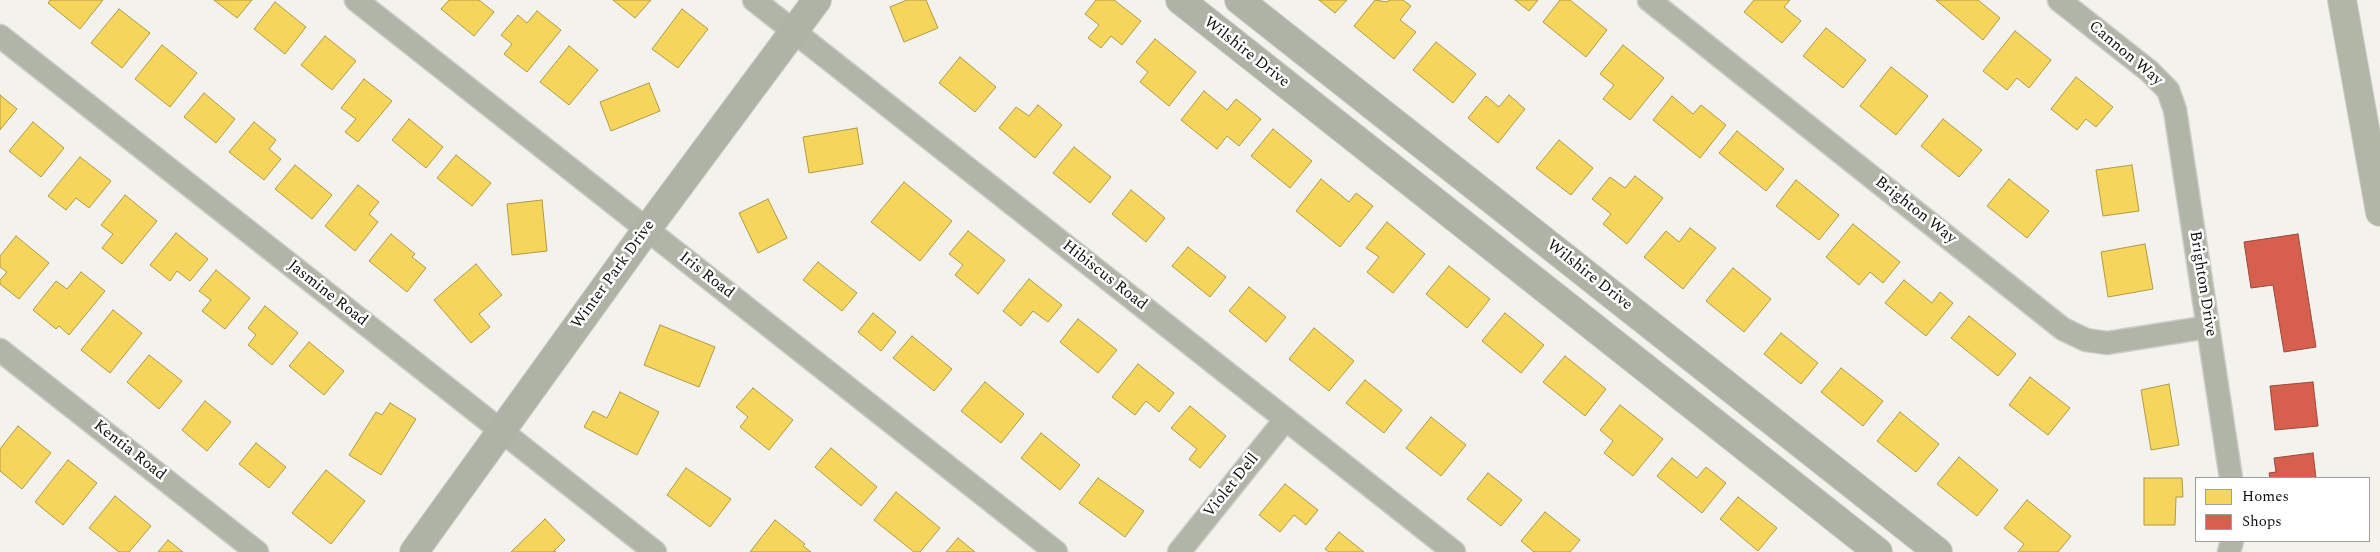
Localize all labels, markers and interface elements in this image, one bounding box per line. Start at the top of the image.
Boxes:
street label: Wilshire Drive [1199,14,1293,92]
street label: Cannon Way [2084,17,2166,91]
street label: Brighton Way [1870,173,1960,249]
street label: Winter Park Drive [568,217,660,333]
street label: Brighton Drive [2184,230,2220,338]
street label: Hibiscus Road [1058,237,1150,315]
street label: Wilshire Drive [1542,237,1636,315]
street label: Iris Road [675,249,737,303]
street label: Jasmine Road [283,257,371,331]
street label: Kentia Road [89,417,169,485]
street label: Violet Dell [1200,450,1264,522]
legend [2195,477,2370,542]
text: Homes [2242,485,2289,508]
text: Shops [2242,510,2282,533]

